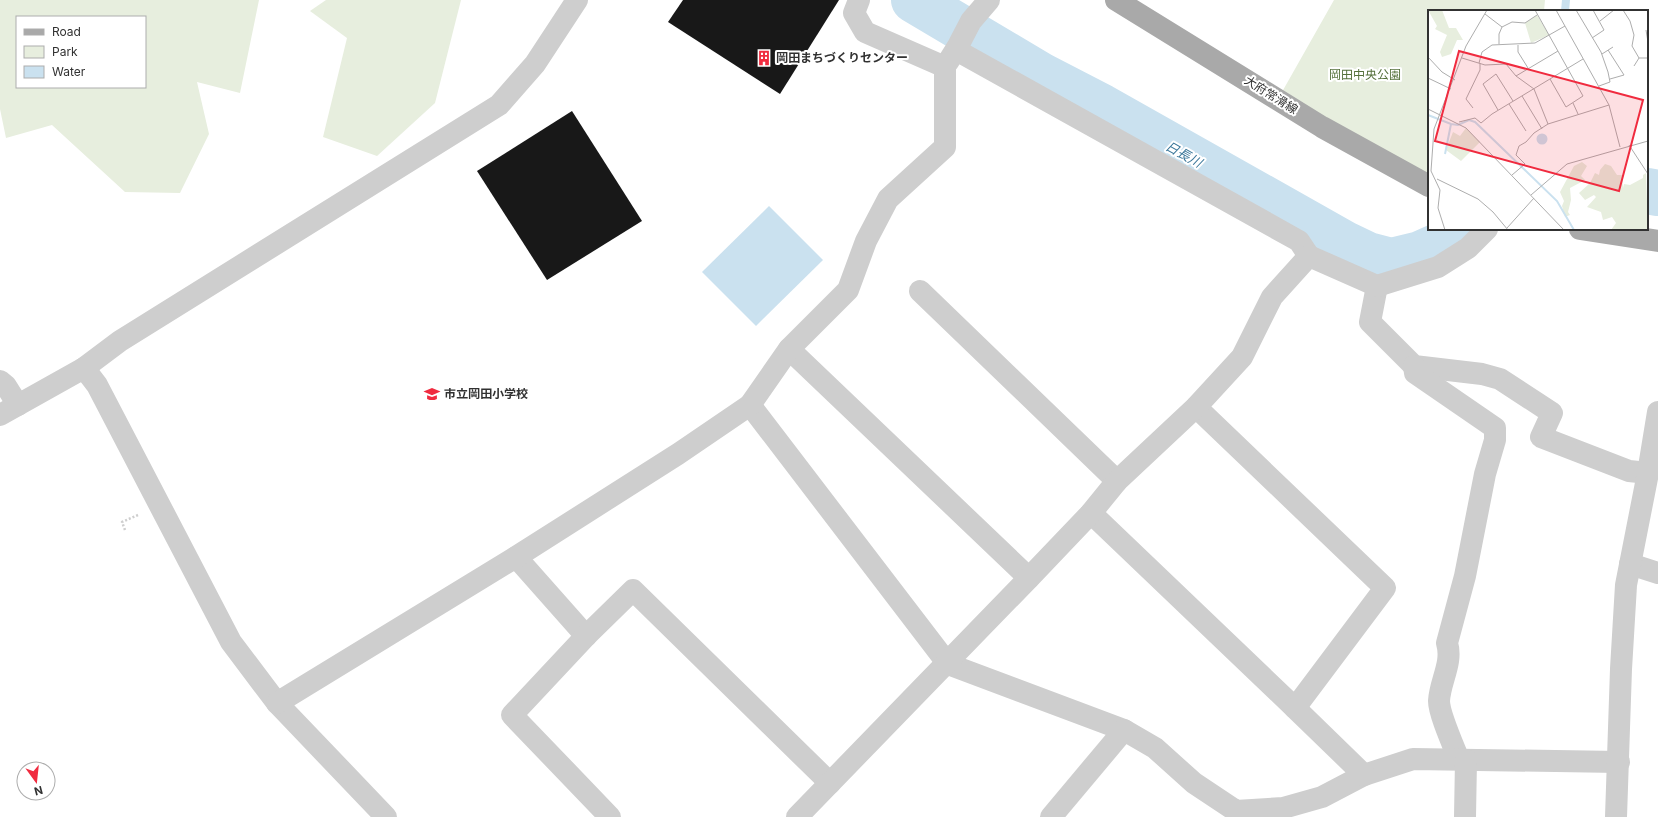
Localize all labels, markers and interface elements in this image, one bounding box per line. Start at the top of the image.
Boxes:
inset map [1428,10,1648,230]
legend [16,16,146,88]
text: Road [52,24,81,39]
text: Park [52,44,78,59]
building icon: 岡田まちづくりセンター [755,49,773,67]
place label: 岡田まちづくりセンター [776,50,908,65]
text: Water [52,64,86,79]
park label: 岡田中央公園 [1329,67,1401,82]
street label: 大府常滑線 [1242,72,1301,117]
water label: 日長川 [1163,138,1207,171]
school or university icon: 市立岡田小学校 [423,385,441,403]
place label: 市立岡田小学校 [444,386,528,401]
north arrow [16,761,56,801]
text: N [33,783,44,799]

